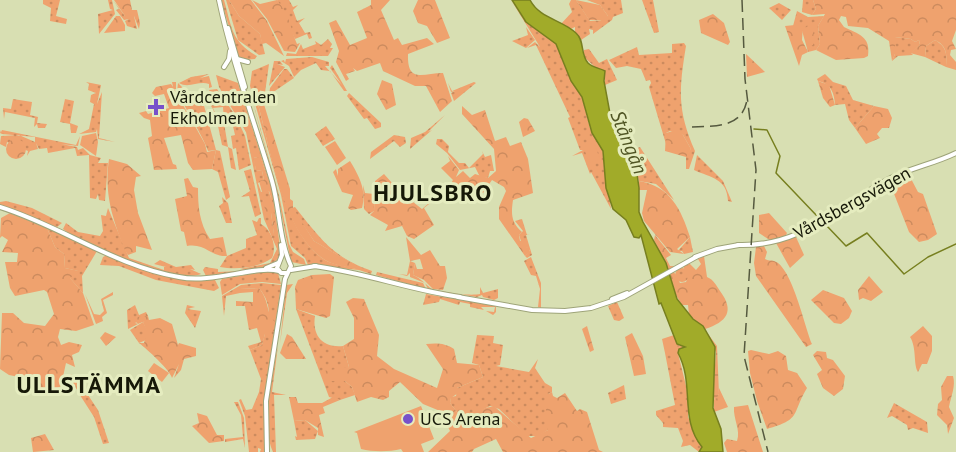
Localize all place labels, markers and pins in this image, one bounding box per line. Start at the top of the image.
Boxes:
place label: Vårdcentralen Ekholmen [169,85,276,129]
marker: Vårdcentralen Ekholmen [147,98,165,116]
place label: UCS Arena [420,407,500,430]
marker: UCS Arena [401,412,415,426]

